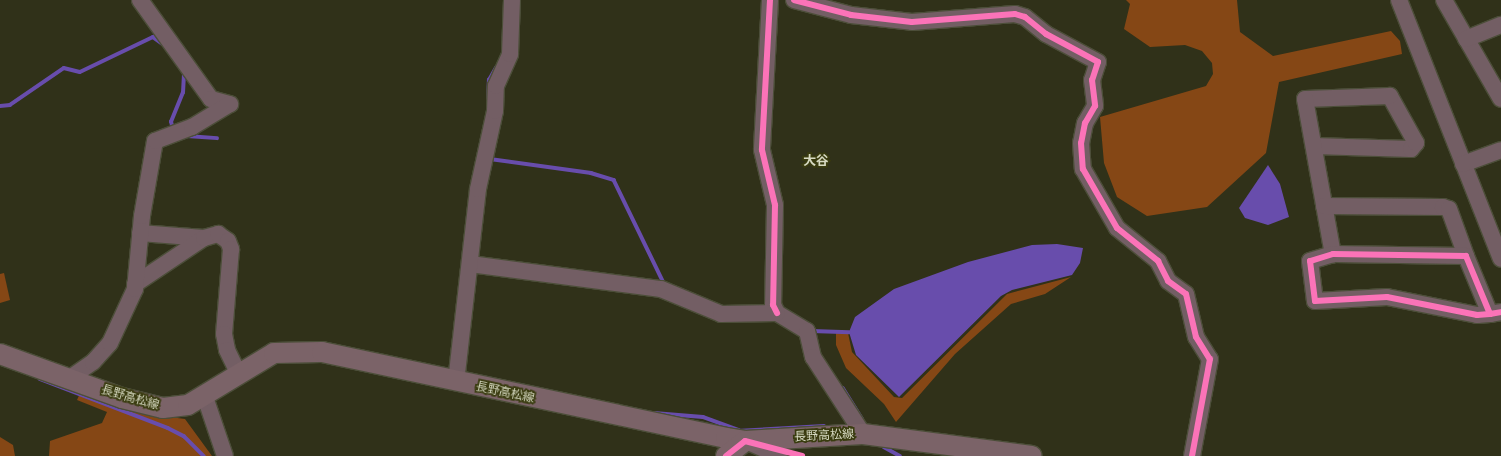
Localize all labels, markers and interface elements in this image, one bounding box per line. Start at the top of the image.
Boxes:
district label: 大谷 [803,153,829,169]
street label: 長野高松線 [474,380,536,406]
street label: 長野高松線 [99,383,161,413]
street label: 長野高松線 [794,427,854,445]

